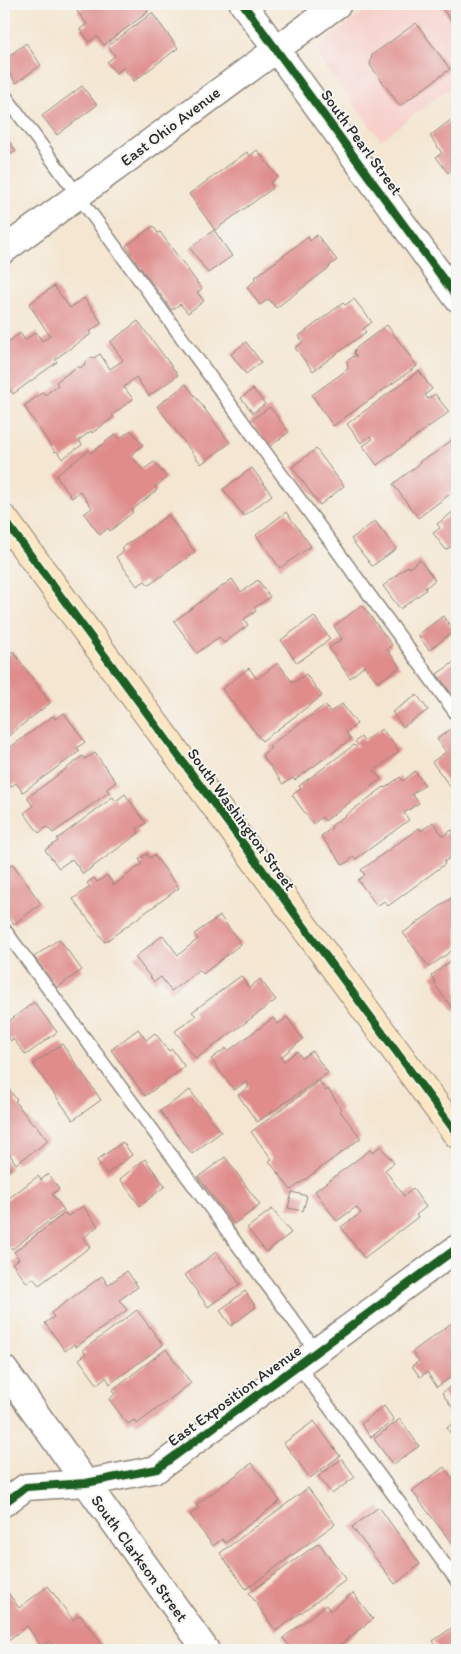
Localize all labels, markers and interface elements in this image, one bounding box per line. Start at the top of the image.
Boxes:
street label: East Ohio Avenue [117,83,224,170]
street label: South Pearl Street [317,86,406,199]
street label: South Washington Street [184,744,300,894]
street label: East Exposition Avenue [164,1341,305,1450]
street label: South Clarkson Street [87,1491,192,1625]

